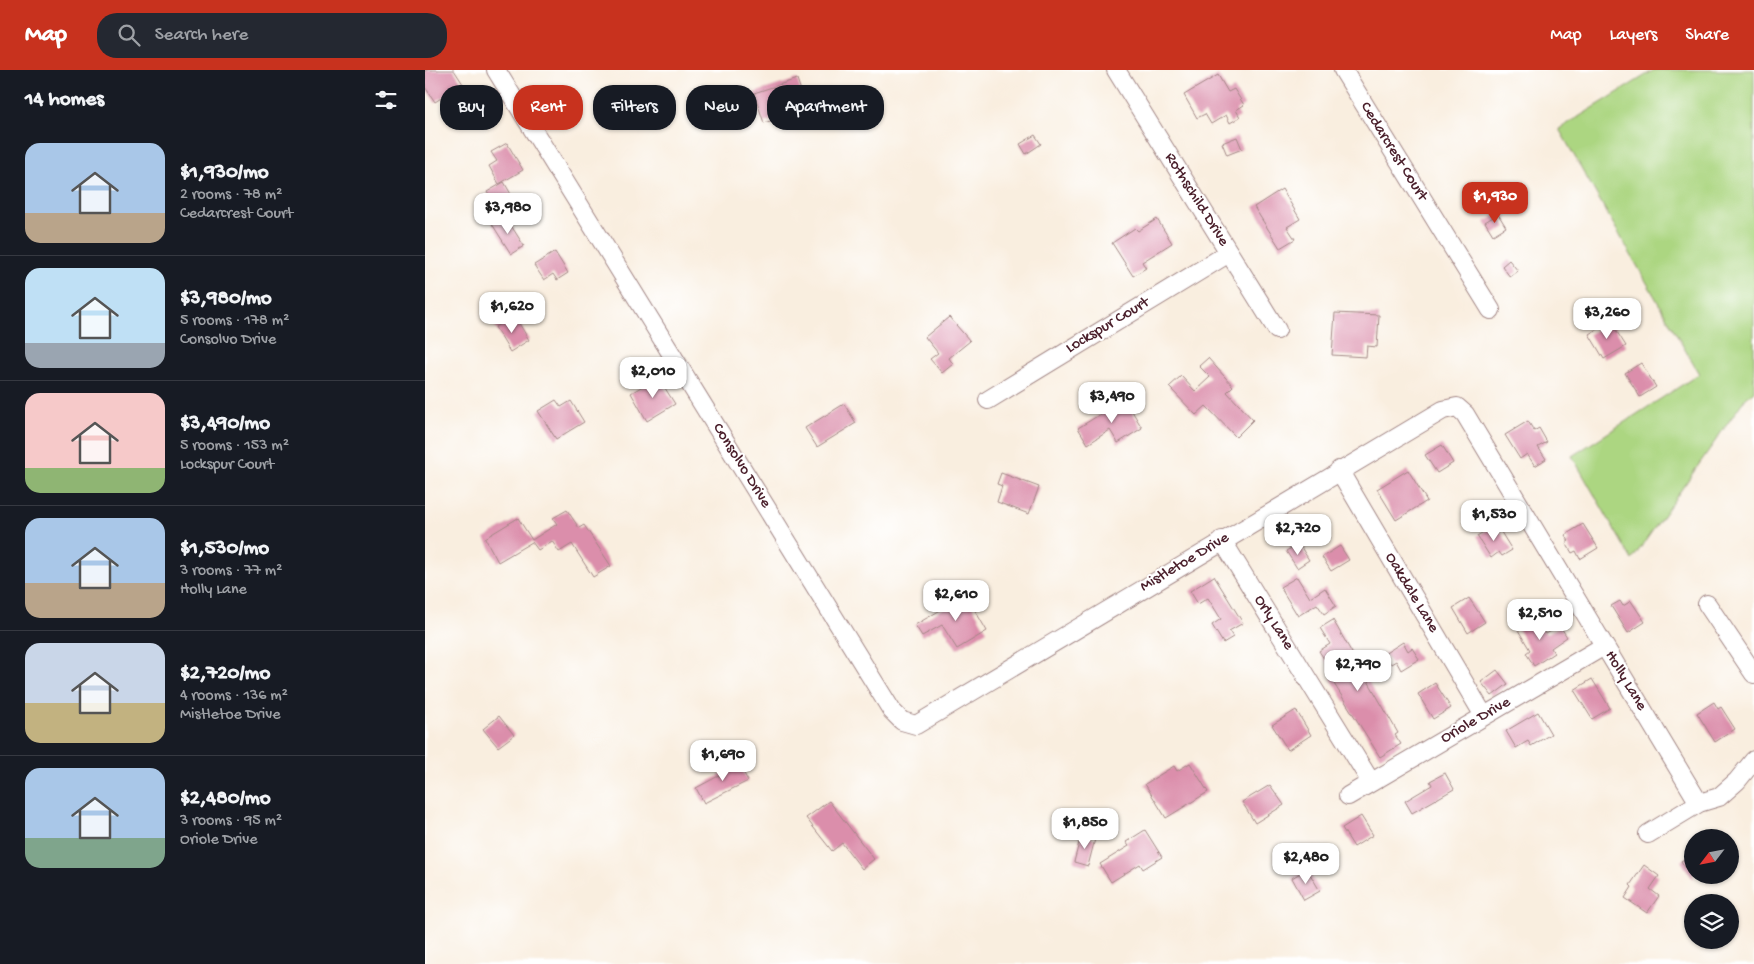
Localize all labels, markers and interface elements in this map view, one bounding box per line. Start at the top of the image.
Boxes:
search box [97,13,447,58]
text: Map [25,21,67,50]
icon: search [115,21,143,49]
text: Search here [155,24,248,47]
text: Map [1550,25,1582,46]
text: Layers [1610,25,1657,46]
text: Share [1685,25,1729,46]
chip: Buy [440,85,503,130]
chip: Rent [513,85,583,130]
chip: Filters [593,85,676,130]
chip: New [686,85,757,130]
chip: Apartment [767,85,884,130]
icon: filters [372,86,400,114]
text: 14 homes [25,88,104,113]
street label: Cedarcrest Court [1355,99,1432,206]
street label: Rothschild Drive [1160,150,1233,251]
text: $1,930/mo [180,161,269,186]
icon: home [65,163,125,223]
pin: $1,930 [1454,182,1536,224]
text: 2 rooms · 78 m² [180,186,282,205]
text: $1,930 [1473,188,1517,207]
pin: $3,980 [467,192,549,235]
text: $3,980 [485,199,531,218]
text: Cedarcrest Court [180,205,293,224]
text: $3,980/mo [180,287,272,312]
icon: home [65,288,125,348]
pin: $1,620 [471,292,553,334]
street label: Lockspur Court [1063,293,1154,358]
text: $1,620 [490,298,534,317]
pin: $3,260 [1566,298,1648,340]
text: $3,260 [1584,304,1630,323]
text: 5 rooms · 178 m² [180,312,289,331]
text: Consolvo Drive [180,331,276,350]
pin: $2,010 [612,356,694,399]
text: $2,010 [631,363,675,382]
pin: $3,490 [1071,382,1153,424]
text: $3,490 [1089,388,1135,407]
text: $3,490/mo [180,412,270,437]
icon: home [65,413,125,473]
street label: Consolvo Drive [707,420,775,513]
text: 5 rooms · 153 m² [180,437,289,456]
text: Lockspur Court [180,456,274,475]
pin: $1,530 [1453,500,1535,542]
text: $1,530 [1472,506,1516,525]
pin: $2,720 [1257,514,1339,556]
text: $2,720 [1275,520,1321,539]
street label: Mistletoe Drive [1137,529,1234,597]
text: $1,530/mo [180,537,269,562]
icon: home [65,538,125,598]
street label: Oakdale Lane [1380,550,1443,637]
text: 3 rooms · 77 m² [180,562,282,581]
pin: $2,610 [915,580,997,622]
text: Holly Lane [180,581,247,600]
text: $2,610 [934,586,978,605]
street label: Orly Lane [1249,592,1298,655]
pin: $2,510 [1499,598,1581,641]
text: $2,510 [1518,605,1562,624]
street label: Holly Lane [1600,647,1651,715]
pin: $2,790 [1317,650,1399,692]
text: $2,790 [1335,656,1381,675]
text: $2,720/mo [180,662,270,687]
icon: home [65,663,125,723]
text: 4 rooms · 136 m² [180,687,288,706]
street label: Oriole Drive [1438,693,1515,749]
text: Mistletoe Drive [180,706,281,725]
pin: $1,690 [682,740,764,782]
text: $1,690 [701,746,745,765]
text: $2,480/mo [180,787,271,812]
icon: home [65,788,125,848]
pin: $1,850 [1044,808,1126,850]
text: 3 rooms · 95 m² [180,812,282,831]
text: $1,850 [1063,814,1107,833]
north arrow [1684,829,1739,884]
map controls [1684,829,1739,949]
text: Oriole Drive [180,831,258,850]
pin: $2,480 [1265,842,1347,885]
text: $2,480 [1283,849,1329,868]
button: layers [1684,894,1739,949]

